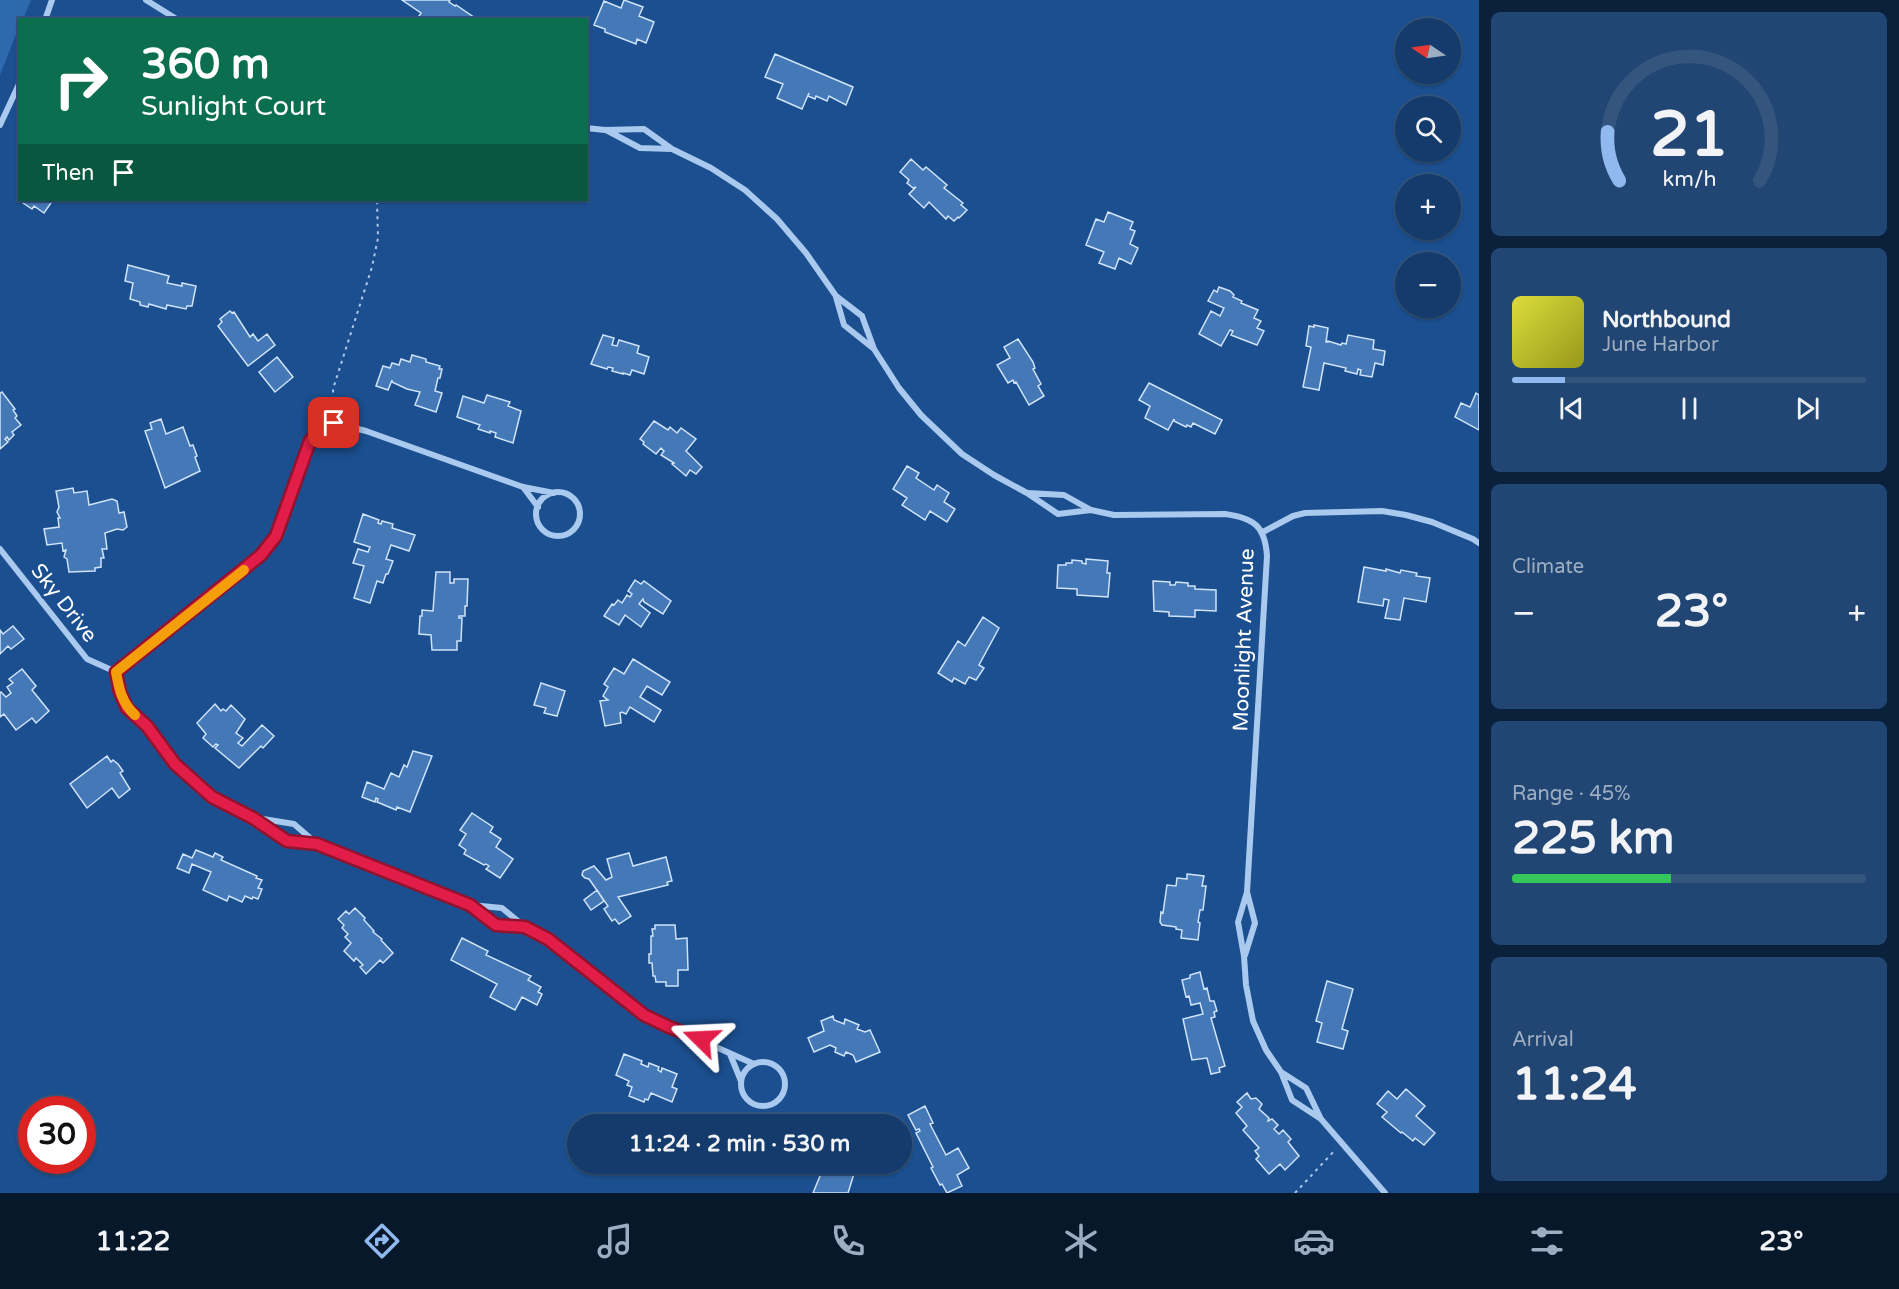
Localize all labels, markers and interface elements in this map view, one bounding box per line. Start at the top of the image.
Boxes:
north arrow [1395,18,1461,84]
map controls [1395,18,1461,318]
text: 360 m [141,39,270,90]
icon: right [42,42,120,120]
text: Sunlight Court [141,90,326,123]
button: search [1395,96,1461,162]
text: 21 [1650,98,1728,173]
icon: arrive [107,156,140,189]
text: Then [42,160,95,186]
text: km/h [1662,166,1716,192]
button: + [1395,174,1461,240]
button: − [1395,252,1461,318]
text: Northbound [1602,307,1731,333]
text: June Harbor [1602,333,1719,357]
icon: previous [1555,392,1588,425]
icon: pause [1673,392,1706,425]
icon: next [1791,392,1824,425]
pin [308,397,359,448]
icon: arrive [317,406,350,439]
street label: Moonlight Avenue [1228,548,1260,732]
text: Climate [1512,555,1584,579]
street label: Sky Drive [26,559,102,647]
text: 23° [1655,585,1728,639]
text: − [1512,594,1536,633]
text: + [1847,594,1866,633]
text: Range · 45% [1512,782,1631,806]
text: 225 km [1512,812,1674,866]
position arrow [669,1007,733,1071]
text: Arrival [1512,1028,1574,1052]
text: 11:24 [1512,1058,1637,1112]
speed limit sign: 30 [18,1096,96,1174]
text: 11:24 · 2 min · 530 m [629,1131,850,1157]
icon: directions [361,1220,403,1262]
icon: music [594,1220,636,1262]
icon: phone [827,1220,869,1262]
icon: climate [1060,1220,1102,1262]
icon: car [1293,1220,1335,1262]
icon: filters [1526,1220,1568,1262]
text: 11:22 [96,1225,170,1258]
text: 23° [1759,1225,1803,1258]

